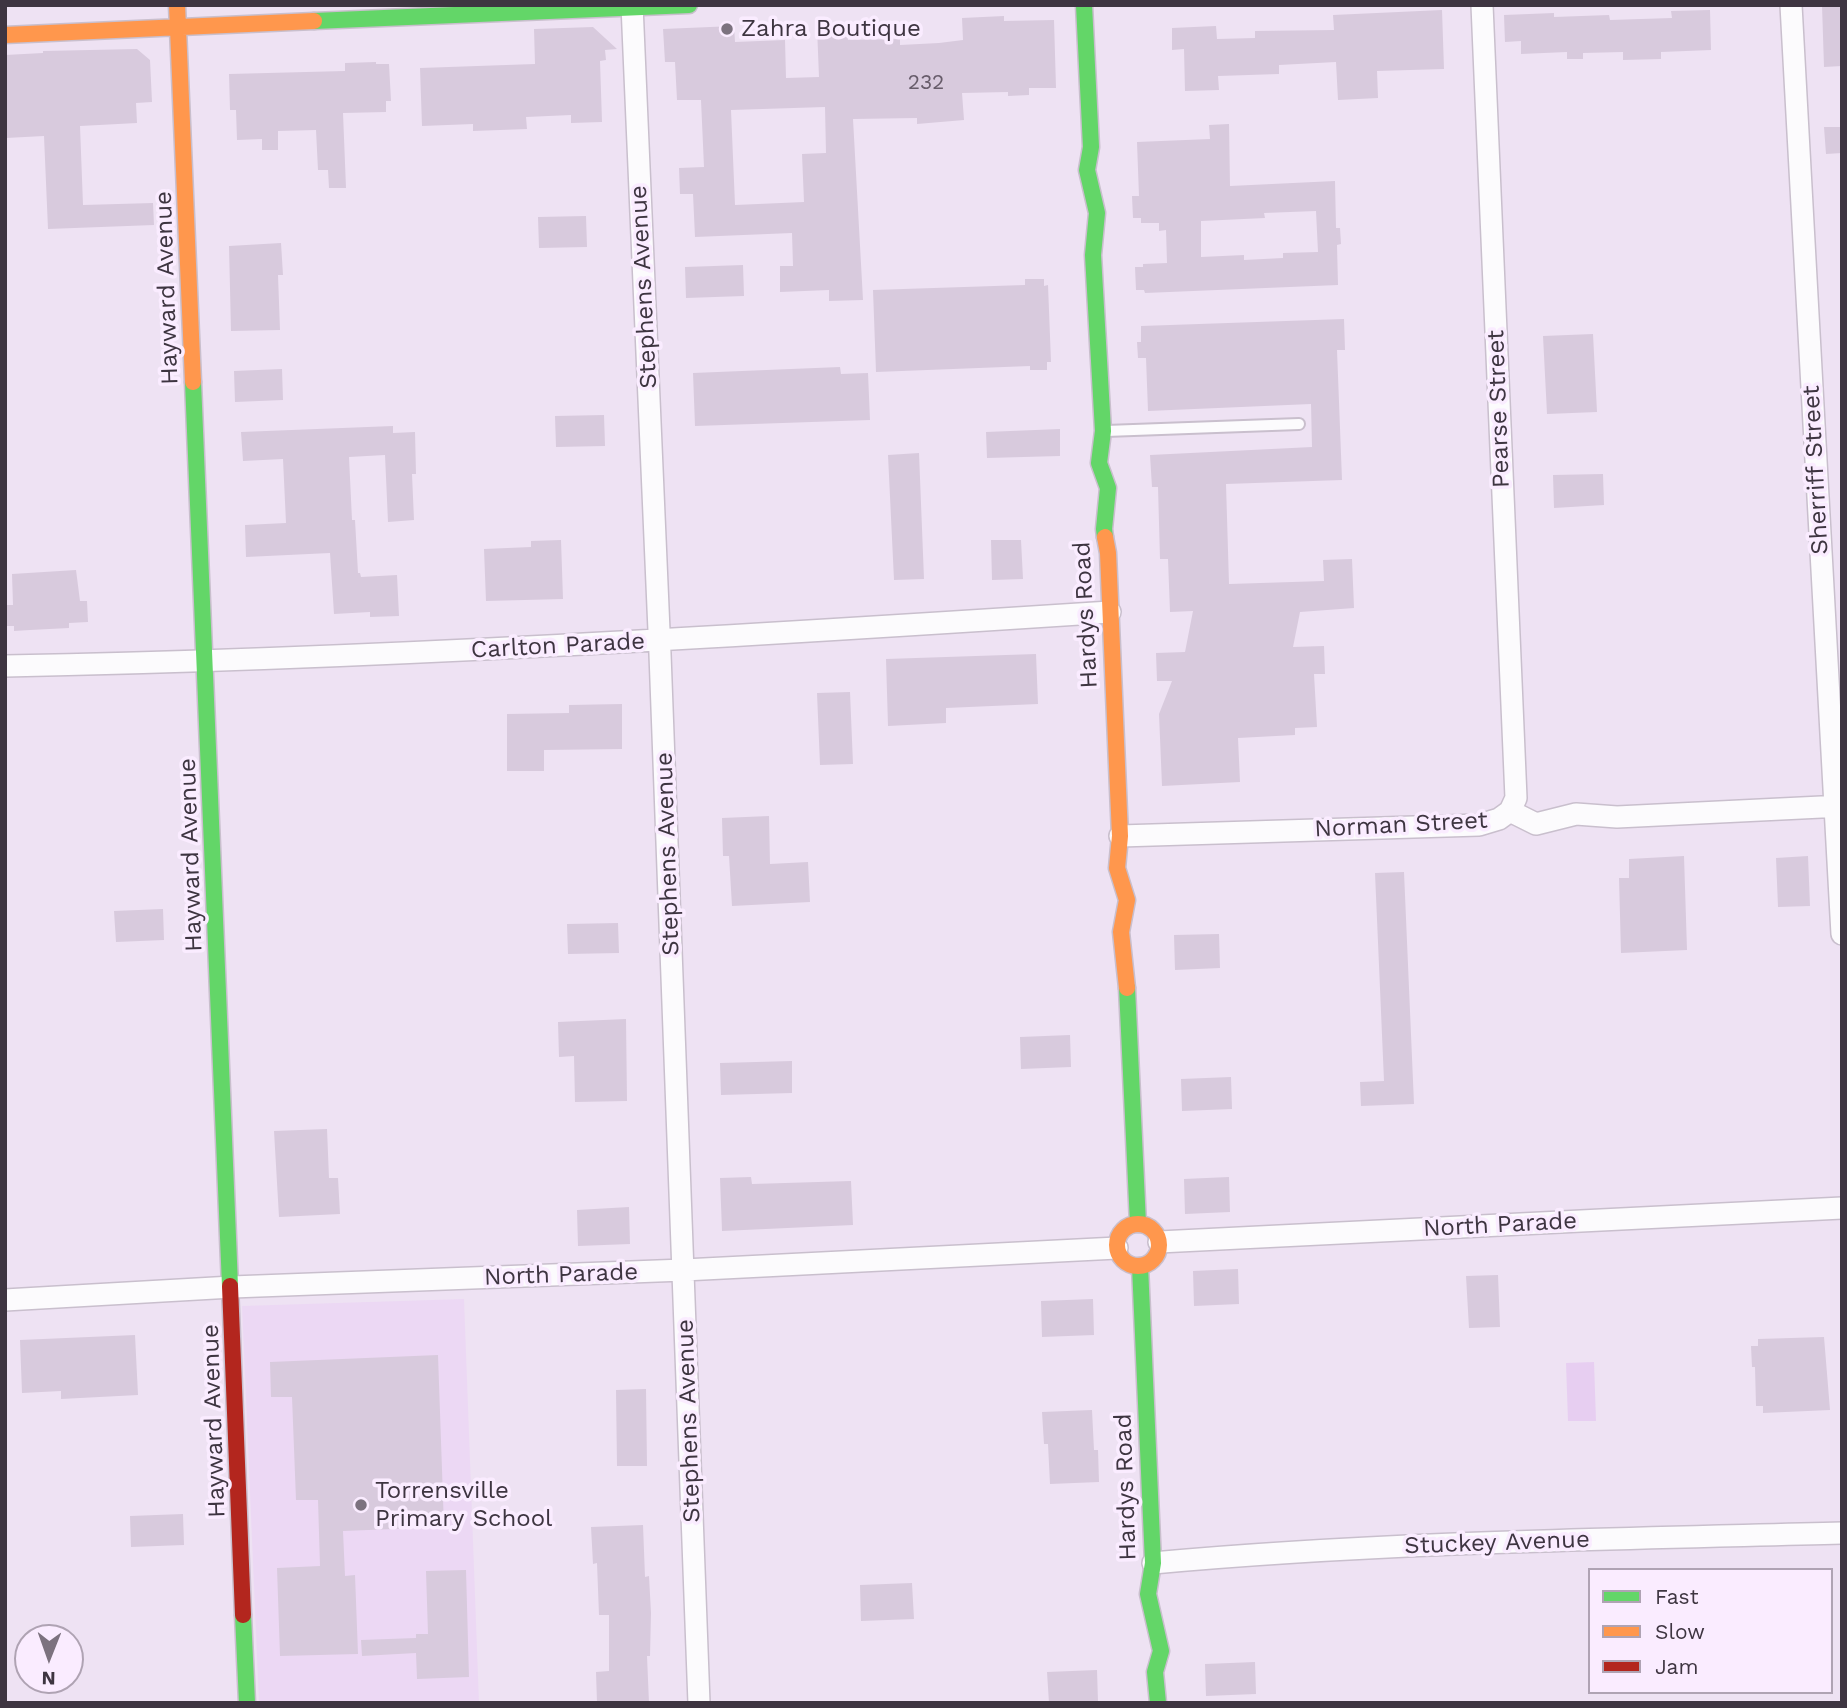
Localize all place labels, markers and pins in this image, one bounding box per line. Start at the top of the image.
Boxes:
place label: Zahra Boutique [741,15,921,43]
marker: Zahra Boutique [719,21,735,37]
place label: Torrensville Primary School [375,1477,552,1533]
marker: Torrensville Primary School [353,1497,369,1513]

